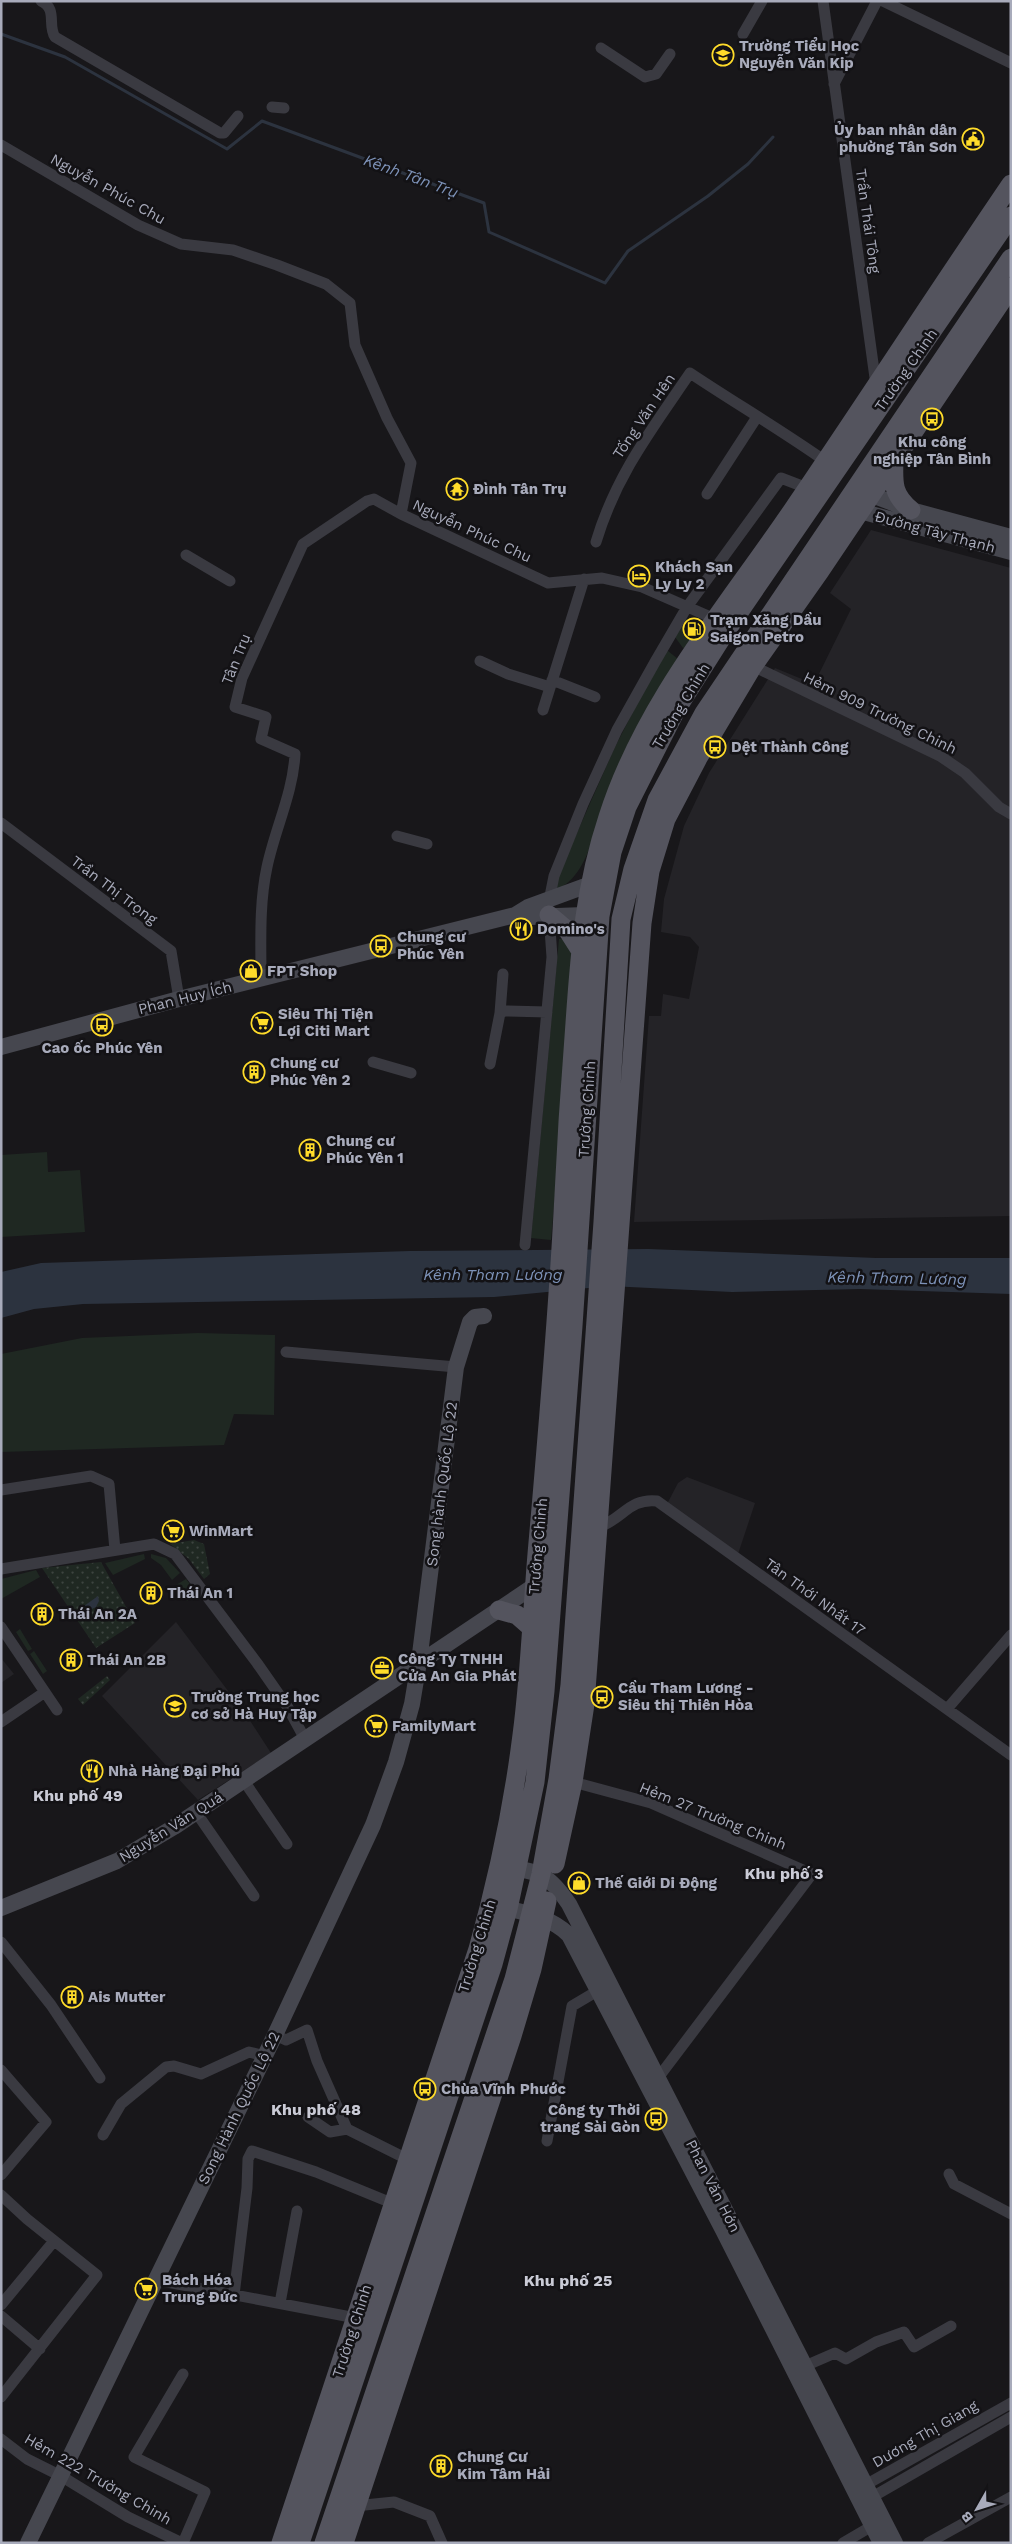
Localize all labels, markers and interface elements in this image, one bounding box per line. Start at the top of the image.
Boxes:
place label: Trường Tiểu Học Nguyễn Văn Kip [739,36,860,72]
school or university icon: Trường Tiểu Học Nguyễn Văn Kip [711,43,735,67]
place label: Ủy ban nhân dân phường Tân Sơn [834,120,957,156]
public building icon: Ủy ban nhân dân phường Tân Sơn [961,127,985,151]
street label: Nguyễn Phúc Chu [47,149,169,228]
water label: Kênh Tân Trụ [361,150,461,202]
street label: Trần Thái Tông [852,168,884,274]
street label: Trường Chinh [871,325,941,415]
street label: Tống Văn Hên [609,370,679,462]
bus stop icon: Khu công nghiệp Tân Bình [920,407,944,431]
place label: Khu công nghiệp Tân Bình [873,433,991,468]
temple icon: Đình Tân Trụ [445,477,469,501]
place label: Đình Tân Trụ [473,480,567,498]
street label: Nguyễn Phúc Chu [410,495,535,566]
street label: Đường Tây Thạnh [873,507,997,557]
place label: Khách Sạn Ly Ly 2 [655,558,733,593]
hotel icon: Khách Sạn Ly Ly 2 [627,564,651,588]
place label: Trạm Xăng Dầu Saigon Petro [710,611,821,646]
fuel station icon: Trạm Xăng Dầu Saigon Petro [682,617,706,641]
street label: Tân Trụ [218,631,254,687]
street label: Trường Chinh [648,660,714,752]
street label: Hẻm 909 Trường Chinh [800,668,960,758]
bus stop icon: Dệt Thành Công [703,735,727,759]
place label: Dệt Thành Công [731,738,849,756]
street label: Trần Thị Trọng [67,852,161,928]
restaurant icon: Domino's [509,917,533,941]
place label: Domino's [537,920,605,938]
place label: Chung cư Phúc Yên [397,928,466,963]
bus stop icon: Chung cư Phúc Yên [369,934,393,958]
shop icon: FPT Shop [239,959,263,983]
place label: FPT Shop [267,962,337,980]
street label: Phan Huy Ích [136,978,234,1018]
place label: Siêu Thị Tiện Lợi Citi Mart [278,1005,373,1040]
supermarket icon: Siêu Thị Tiện Lợi Citi Mart [250,1011,274,1035]
bus stop icon: Cao ốc Phúc Yên [90,1013,114,1037]
place label: Cao ốc Phúc Yên [41,1039,163,1057]
place label: Chung cư Phúc Yên 2 [270,1054,350,1089]
building icon: Chung cư Phúc Yên 2 [242,1060,266,1084]
street label: Trường Chinh [575,1060,599,1158]
place label: Chung cư Phúc Yên 1 [326,1132,404,1167]
building icon: Chung cư Phúc Yên 1 [298,1138,322,1162]
water label: Kênh Tham Lương [423,1265,563,1284]
water label: Kênh Tham Lương [827,1267,967,1289]
street label: Song hành Quốc Lộ 22 [423,1401,461,1567]
street label: Trường Chinh [525,1497,551,1595]
supermarket icon: WinMart [161,1519,185,1543]
place label: WinMart [189,1522,253,1540]
street label: Tân Thới Nhất 17 [761,1554,869,1640]
building icon: Thái An 1 [139,1581,163,1605]
place label: Thái An 1 [167,1584,233,1602]
building icon: Thái An 2A [30,1602,54,1626]
place label: Thái An 2A [58,1605,138,1623]
building icon: Thái An 2B [59,1648,83,1672]
place label: Công Ty TNHH Cửa An Gia Phát [398,1650,517,1685]
place label: Thái An 2B [87,1651,166,1669]
office icon: Công Ty TNHH Cửa An Gia Phát [370,1656,394,1680]
place label: Cầu Tham Lương - Siêu thị Thiên Hòa [618,1679,754,1714]
bus stop icon: Cầu Tham Lương - Siêu thị Thiên Hòa [590,1685,614,1709]
place label: Trường Trung học cơ sở Hà Huy Tập [191,1688,320,1723]
school or university icon: Trường Trung học cơ sở Hà Huy Tập [163,1694,187,1718]
supermarket icon: FamilyMart [364,1714,388,1738]
place label: FamilyMart [392,1717,476,1735]
restaurant icon: Nhà Hàng Đại Phú [80,1759,104,1783]
place label: Nhà Hàng Đại Phú [108,1762,240,1780]
street label: Hẻm 27 Trường Chinh [637,1778,789,1854]
district label: Khu phố 49 [33,1786,123,1805]
street label: Nguyễn Văn Quá [115,1787,227,1866]
district label: Khu phố 3 [744,1864,824,1883]
shop icon: Thế Giới Di Động [567,1871,591,1895]
place label: Thế Giới Di Động [595,1874,718,1892]
street label: Trường Chinh [454,1897,500,1995]
building icon: Ais Mutter [60,1985,84,2009]
place label: Ais Mutter [88,1988,166,2006]
street label: Song Hành Quốc Lộ 22 [194,2029,284,2187]
bus stop icon: Chùa Vĩnh Phước [413,2077,437,2101]
place label: Chùa Vĩnh Phước [441,2080,566,2098]
district label: Khu phố 48 [271,2100,361,2119]
place label: Công ty Thời trang Sài Gòn [540,2101,640,2136]
bus stop icon: Công ty Thời trang Sài Gòn [644,2107,668,2131]
street label: Phan Văn Hớn [682,2137,744,2235]
place label: Bách Hóa Trung Đức [162,2271,238,2306]
district label: Khu phố 25 [524,2271,612,2290]
supermarket icon: Bách Hóa Trung Đức [134,2277,158,2301]
street label: Trường Chinh [328,2282,376,2380]
street label: Dương Thị Giang [869,2396,981,2471]
street label: Hẻm 222 Trường Chinh [21,2429,175,2529]
place label: Chung Cư Kim Tâm Hải [457,2448,550,2483]
building icon: Chung Cư Kim Tâm Hải [429,2454,453,2478]
north arrow [952,2484,1002,2534]
text: B [957,2508,976,2526]

